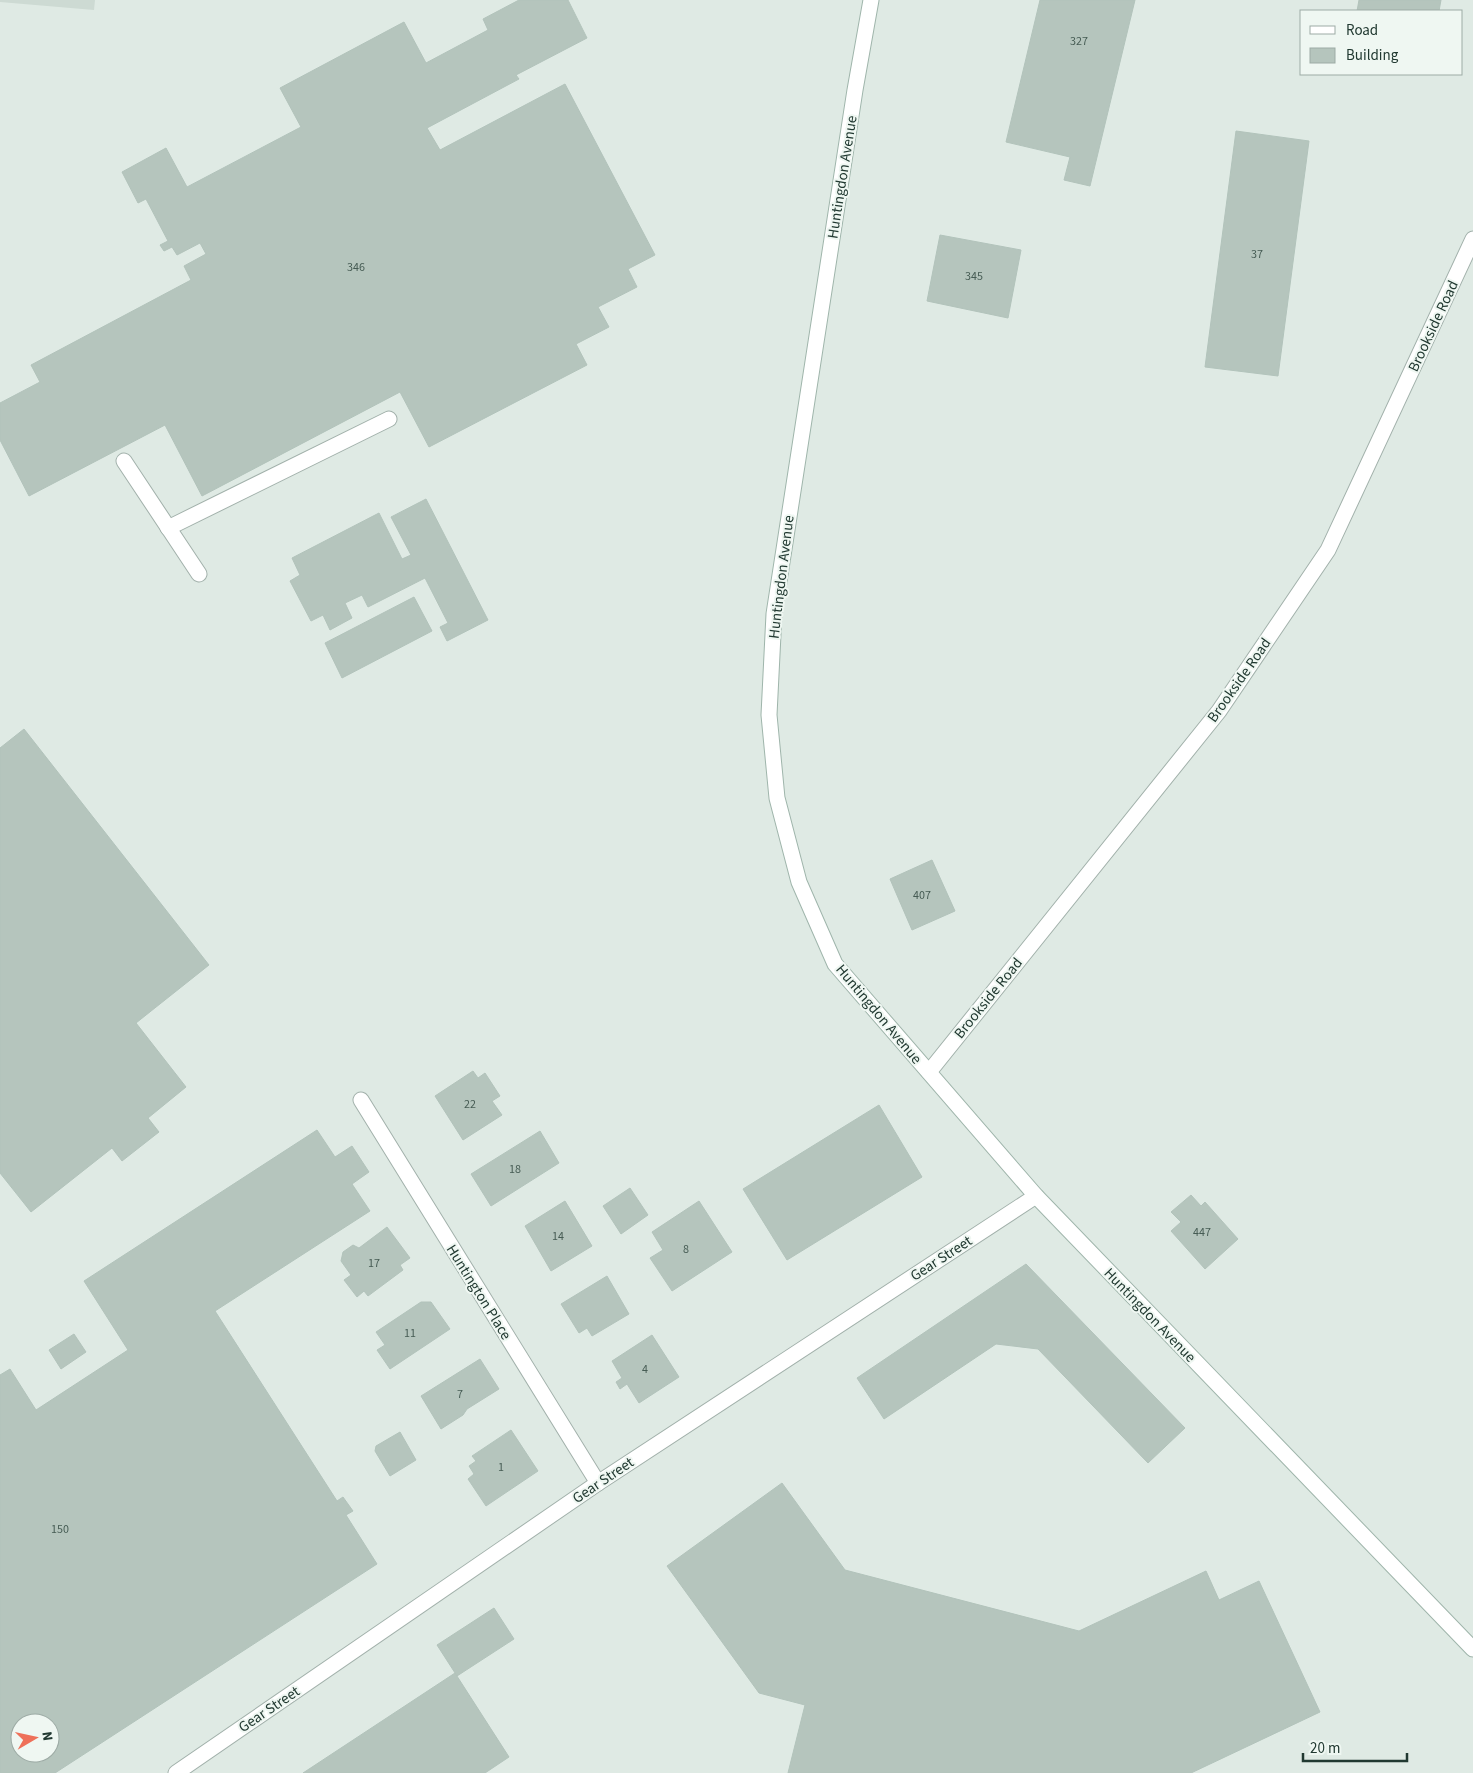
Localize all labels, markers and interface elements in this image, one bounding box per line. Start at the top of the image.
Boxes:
legend [1300,10,1463,75]
text: Road [1346,20,1378,41]
house number: 327 [1070,33,1088,50]
text: Building [1346,45,1399,66]
street label: Huntingdon Avenue [822,114,863,240]
house number: 37 [1251,246,1263,263]
house number: 346 [347,259,365,276]
house number: 345 [965,268,983,285]
street label: Brookside Road [1403,277,1464,375]
street label: Huntingdon Avenue [763,514,799,640]
street label: Brookside Road [1203,634,1276,727]
house number: 407 [913,887,931,904]
street label: Brookside Road [949,953,1028,1043]
street label: Huntingdon Avenue [831,960,927,1069]
house number: 22 [464,1096,476,1113]
house number: 18 [509,1161,521,1178]
house number: 447 [1193,1224,1211,1241]
house number: 14 [552,1228,564,1245]
street label: Gear Street [906,1231,976,1286]
street label: Huntington Place [441,1241,516,1344]
house number: 8 [683,1241,689,1258]
house number: 17 [368,1255,380,1272]
street label: Huntingdon Avenue [1099,1263,1200,1367]
house number: 11 [404,1325,416,1342]
house number: 4 [642,1361,648,1378]
house number: 7 [457,1386,463,1403]
street label: Gear Street [568,1452,638,1509]
house number: 1 [498,1459,504,1476]
house number: 150 [51,1521,69,1538]
street label: Gear Street [234,1681,304,1738]
north arrow [10,1713,60,1763]
text: N [36,1730,57,1742]
scale bar [1303,1730,1407,1762]
text: 20 m [1310,1738,1340,1759]

